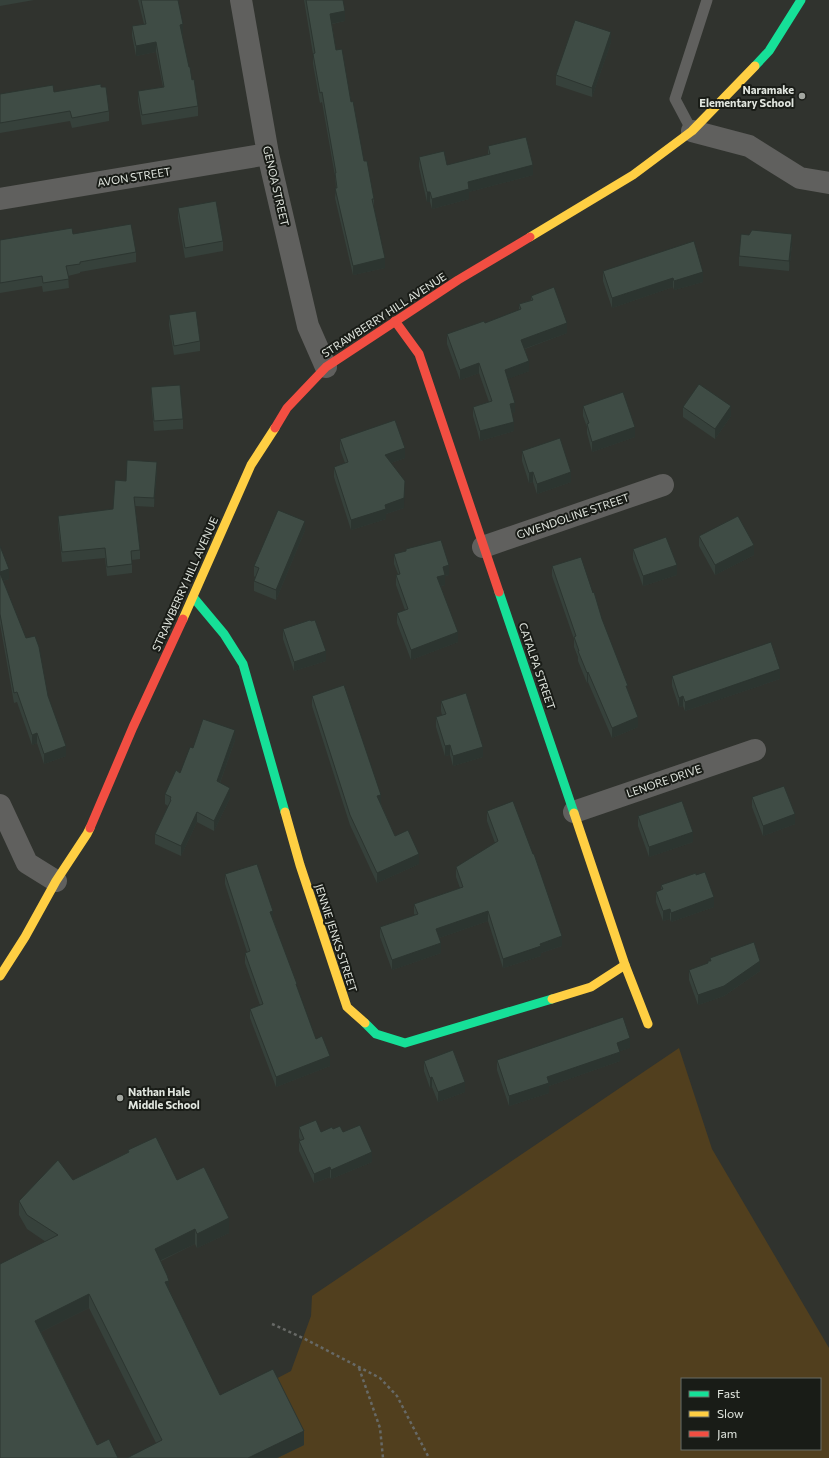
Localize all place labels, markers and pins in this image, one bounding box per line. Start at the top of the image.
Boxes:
place label: Naramake Elementary School [699,83,794,109]
marker: Naramake Elementary School [797,91,807,101]
place label: Nathan Hale Middle School [128,1085,200,1111]
marker: Nathan Hale Middle School [115,1093,125,1103]

